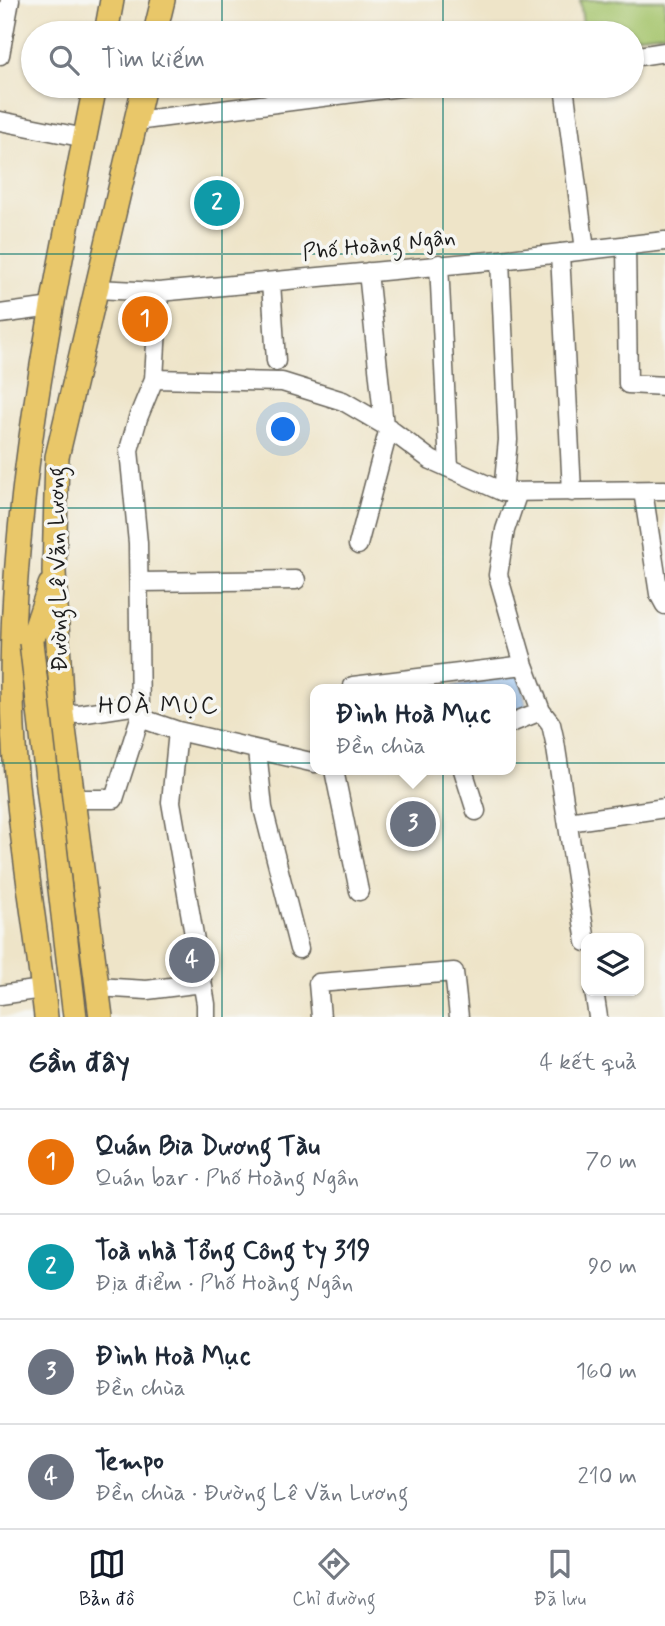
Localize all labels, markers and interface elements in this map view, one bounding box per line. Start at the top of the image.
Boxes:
search box [21,21,644,98]
icon: search [45,41,83,79]
text: Tìm kiếm [101,43,205,77]
pin: 2 [194,177,240,229]
street label: Phố Hoàng Ngân [301,223,457,271]
pin: 1 [122,293,168,345]
your location [266,412,300,446]
street label: Đường Lê Văn Lương [42,466,78,672]
popup [310,684,516,775]
district label: HOÀ MỤC [98,691,220,722]
text: Đình Hoà Mục [335,698,491,732]
text: Đền chùa [335,732,426,762]
pin: 3 [390,798,436,850]
map controls [581,933,644,996]
button: layers [581,933,644,996]
pin: 4 [169,934,215,986]
text: Gần đây [28,1043,130,1082]
text: 4 kết quả [540,1048,637,1078]
text: Quán Bia Dương Tàu [95,1130,320,1164]
text: 1 [46,1147,56,1177]
text: 70 m [585,1147,637,1177]
text: Quán bar · Phố Hoàng Ngân [95,1164,359,1194]
text: Toà nhà Tổng Công ty 319 [95,1235,371,1269]
text: 2 [45,1252,57,1282]
text: 90 m [588,1252,637,1282]
text: Địa điểm · Phố Hoàng Ngân [95,1269,353,1299]
text: Đình Hoà Mục [95,1340,251,1374]
text: 3 [46,1357,56,1387]
text: 160 m [576,1357,637,1387]
text: Đền chùa [95,1374,185,1404]
text: Tempo [95,1445,164,1479]
text: 4 [44,1462,58,1492]
text: 210 m [577,1462,637,1492]
text: Đền chùa · Đường Lê Văn Lương [95,1479,408,1509]
tab: Bản đồ [79,1545,134,1612]
tab: Chỉ đường [292,1545,376,1612]
tab: Đã lưu [534,1545,586,1612]

